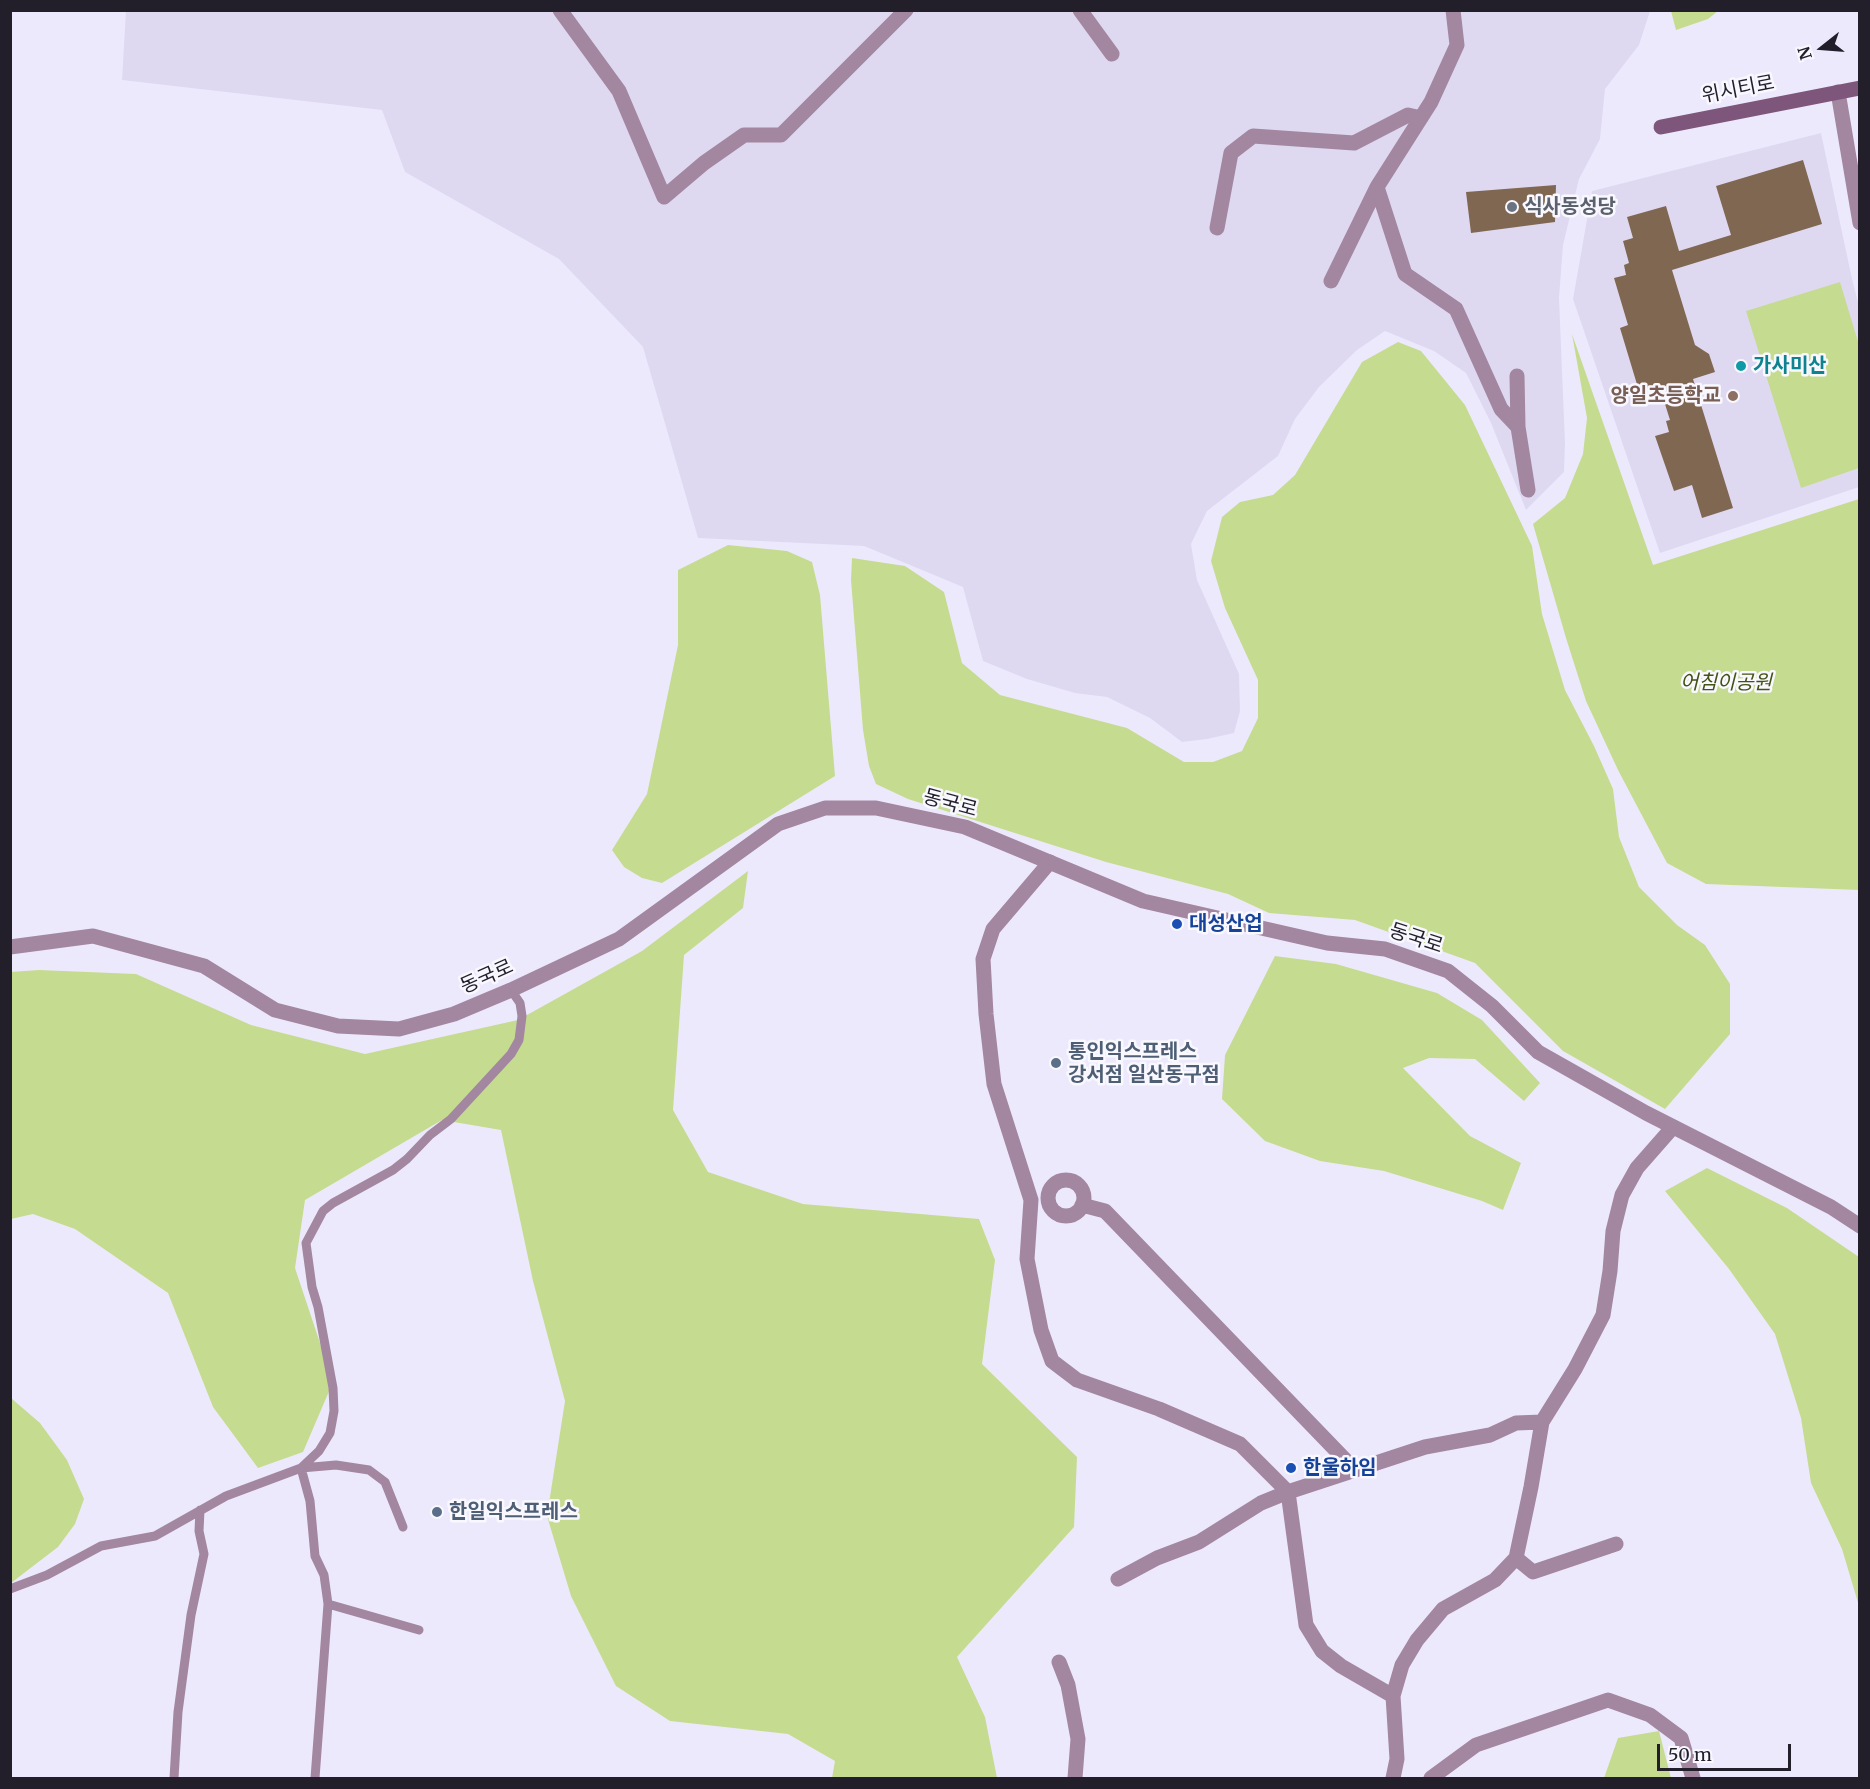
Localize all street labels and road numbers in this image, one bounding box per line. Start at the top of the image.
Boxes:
street label: 위시티로 [1700,71,1776,109]
street label: 동국로 [920,785,980,823]
street label: 동국로 [1386,919,1446,959]
street label: 동국로 [457,955,517,999]

